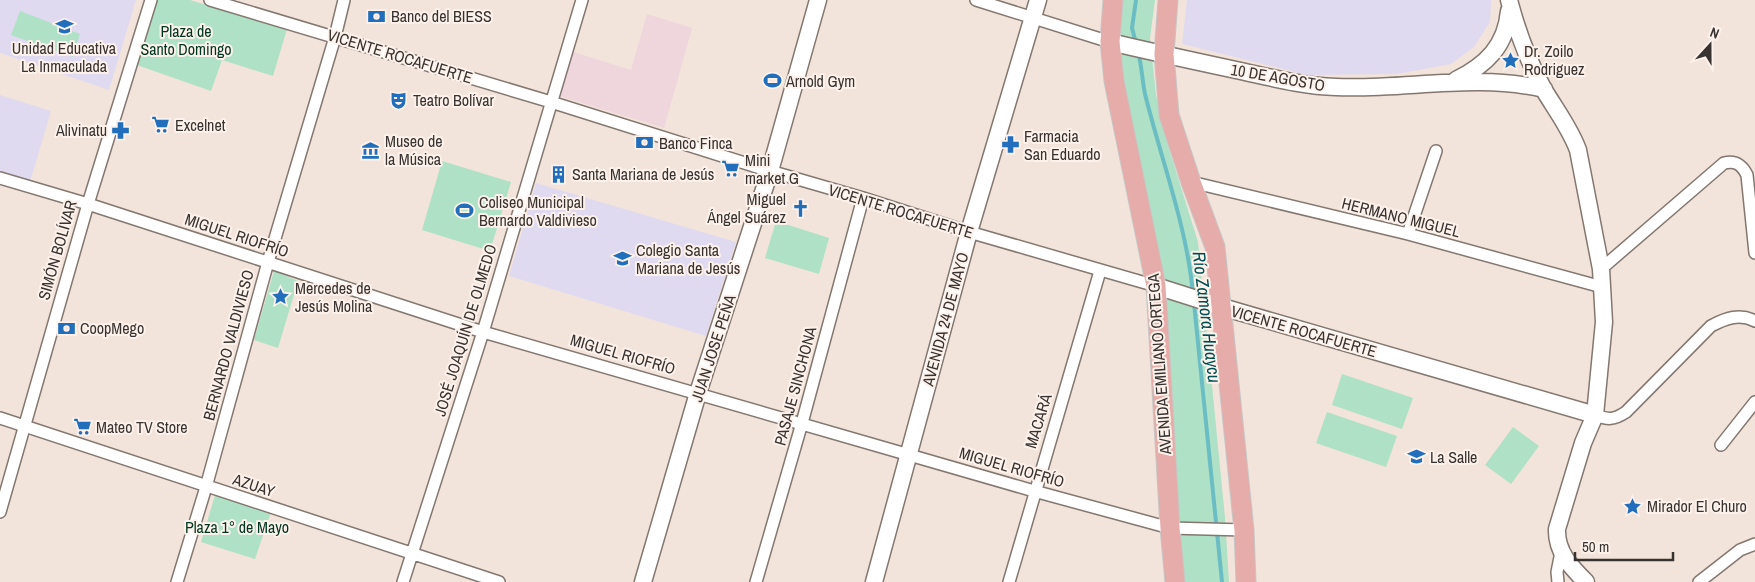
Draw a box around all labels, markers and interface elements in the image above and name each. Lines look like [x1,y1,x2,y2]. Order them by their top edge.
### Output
place label: Banco del BIESS [391,5,492,27]
bank icon: Banco del BIESS [367,6,387,26]
school or university icon: Unidad Educativa La Inmaculada [54,16,74,36]
park label: Plaza de Santo Domingo [140,20,232,60]
north arrow [1685,20,1735,70]
street label: VICENTE ROCAFUERTE [325,23,475,89]
text: N [1708,23,1722,43]
place label: Unidad Educativa La Inmaculada [12,37,117,77]
place label: Dr. Zoilo Rodriguez [1524,40,1585,80]
place icon: Dr. Zoilo Rodriguez [1500,50,1520,70]
street label: 10 DE AGOSTO [1229,58,1327,96]
place label: Arnold Gym [785,70,855,92]
sports icon: Arnold Gym [762,71,782,91]
place label: Teatro Bolívar [413,89,495,111]
theatre icon: Teatro Bolívar [389,90,409,110]
place label: Excelnet [175,114,226,136]
supermarket icon: Excelnet [151,115,171,135]
place label: Alivinatu [55,119,107,141]
pharmacy icon: Alivinatu [111,120,131,140]
place label: Farmacia San Eduardo [1024,125,1101,165]
place label: Museo de la Música [385,130,443,170]
place label: Banco Finca [659,132,733,154]
bank icon: Banco Finca [635,133,655,153]
pharmacy icon: Farmacia San Eduardo [1000,135,1020,155]
museum icon: Museo de la Música [361,140,381,160]
place label: Mini market G [745,149,799,189]
supermarket icon: Mini market G [721,159,741,179]
place label: Santa Mariana de Jesús [572,163,714,185]
building icon: Santa Mariana de Jesús [548,164,568,184]
street label: VICENTE ROCAFUERTE [826,178,976,244]
place label: Miguel Ángel Suárez [706,188,786,228]
place label: Coliseo Municipal Bernardo Valdivieso [479,191,597,231]
street label: HERMANO MIGUEL [1340,192,1463,242]
street label: SIMÓN BOLÍVAR [32,197,82,302]
church icon: Miguel Ángel Suárez [790,198,810,218]
sports icon: Coliseo Municipal Bernardo Valdivieso [455,201,475,221]
street label: MIGUEL RIOFRÍO [182,208,292,262]
place label: Colegio Santa Mariana de Jesús [636,239,740,279]
street label: JOSÉ JOAQUÍN DE OLMEDO [428,241,502,419]
school or university icon: Colegio Santa Mariana de Jesús [612,249,632,269]
street label: AVENIDA 24 DE MAYO [916,250,973,389]
water label: Río Zamora Huaycu [1187,250,1227,384]
street label: BERNARDO VALDIVIESO [197,267,259,423]
street label: AVENIDA EMILIANO ORTEGA [1142,273,1176,456]
place label: Mercedes de Jesús Molina [295,277,373,317]
place icon: Mercedes de Jesús Molina [271,287,291,307]
street label: JUAN JOSE PEÑA [685,291,741,404]
street label: VICENTE ROCAFUERTE [1229,300,1379,362]
place label: CoopMego [80,317,144,339]
bank icon: CoopMego [56,318,76,338]
street label: PASAJE SINCHONA [769,324,822,448]
street label: MIGUEL RIOFRÍO [568,329,678,379]
street label: MACARÁ [1019,391,1057,451]
place label: Mateo TV Store [96,416,188,438]
supermarket icon: Mateo TV Store [72,417,92,437]
street label: MIGUEL RIOFRÍO [957,442,1067,492]
place label: La Salle [1430,446,1477,468]
school or university icon: La Salle [1406,447,1426,467]
street label: AZUAY [229,468,278,502]
place label: Mirador El Churo [1647,495,1747,517]
place icon: Mirador El Churo [1623,496,1643,516]
park label: Plaza 1° de Mayo [185,516,289,538]
scale bar [1575,530,1672,562]
text: 50 m [1582,536,1609,557]

